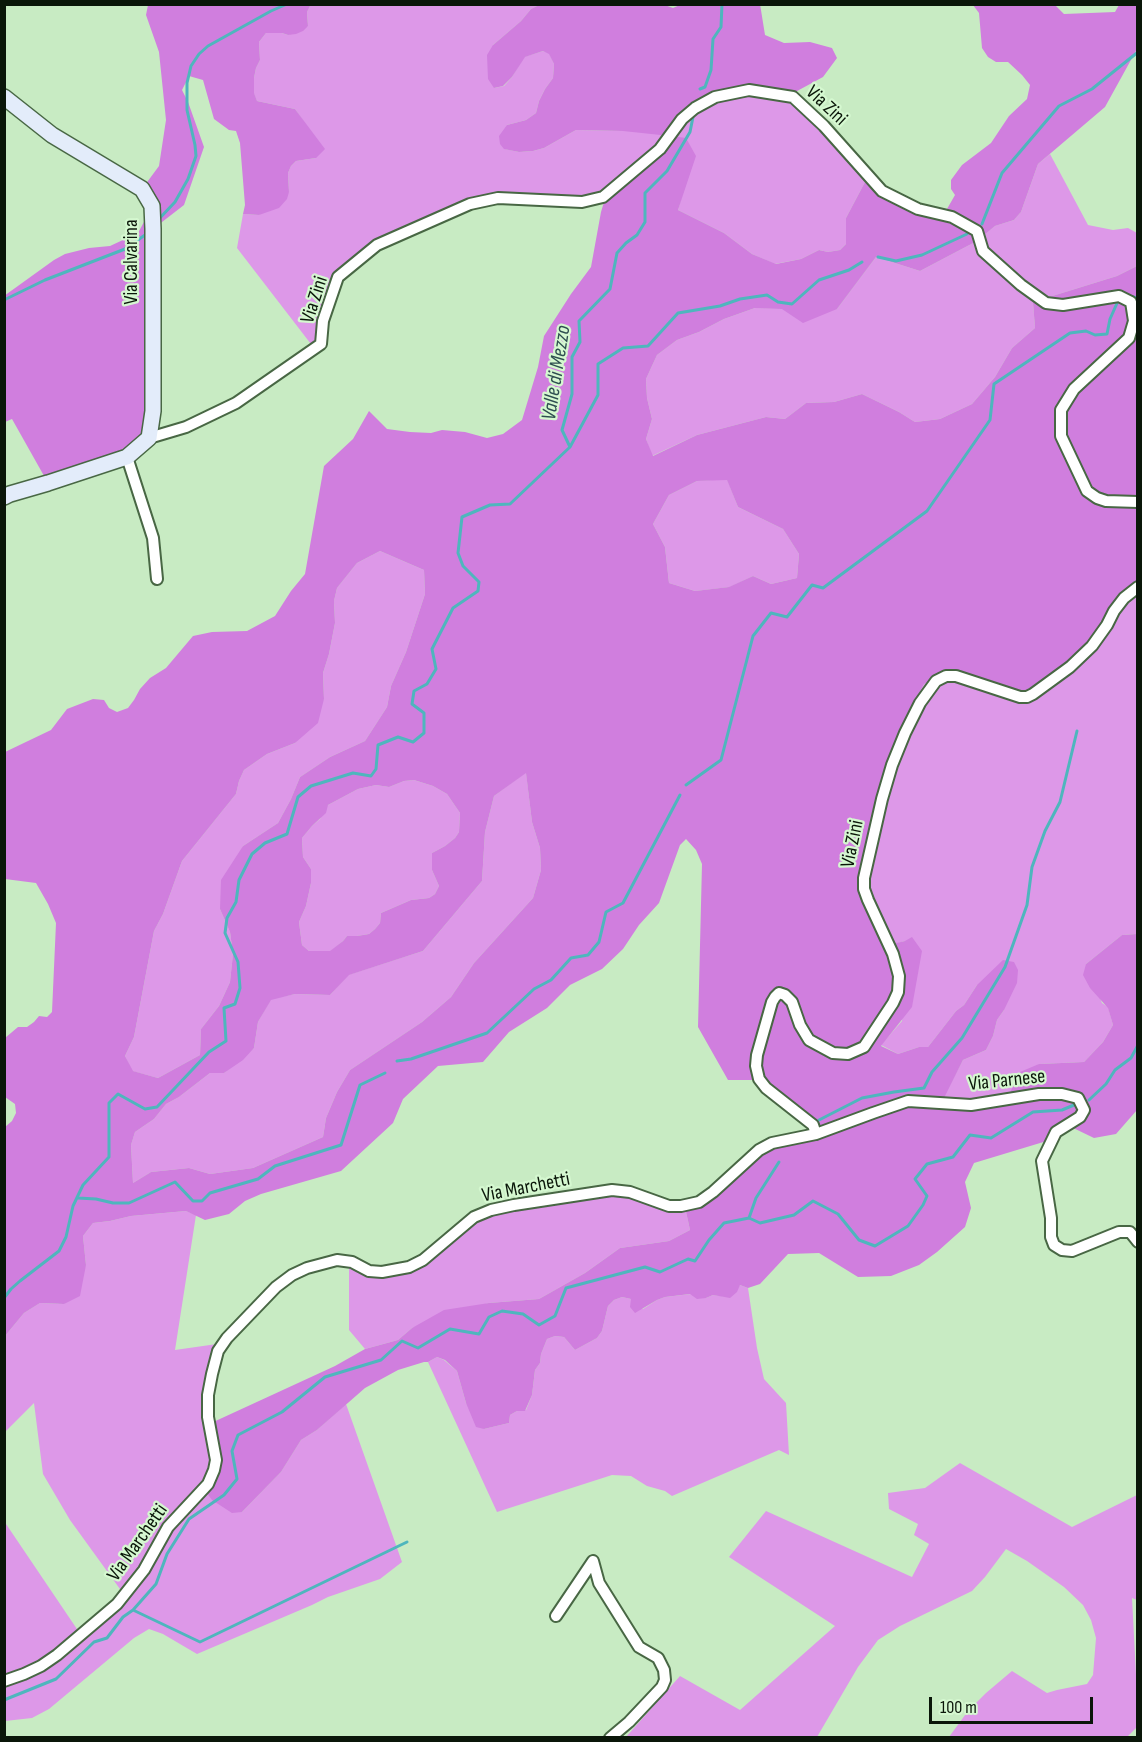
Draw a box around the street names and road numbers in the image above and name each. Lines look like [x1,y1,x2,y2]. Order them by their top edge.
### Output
street label: Via Zini [800,81,852,131]
street label: Via Calvarina [120,219,144,305]
street label: Via Zini [296,274,334,326]
street label: Via Zini [836,818,870,870]
street label: Via Parnese [967,1065,1047,1097]
street label: Via Marchetti [480,1168,572,1208]
street label: Via Marchetti [103,1500,173,1586]

